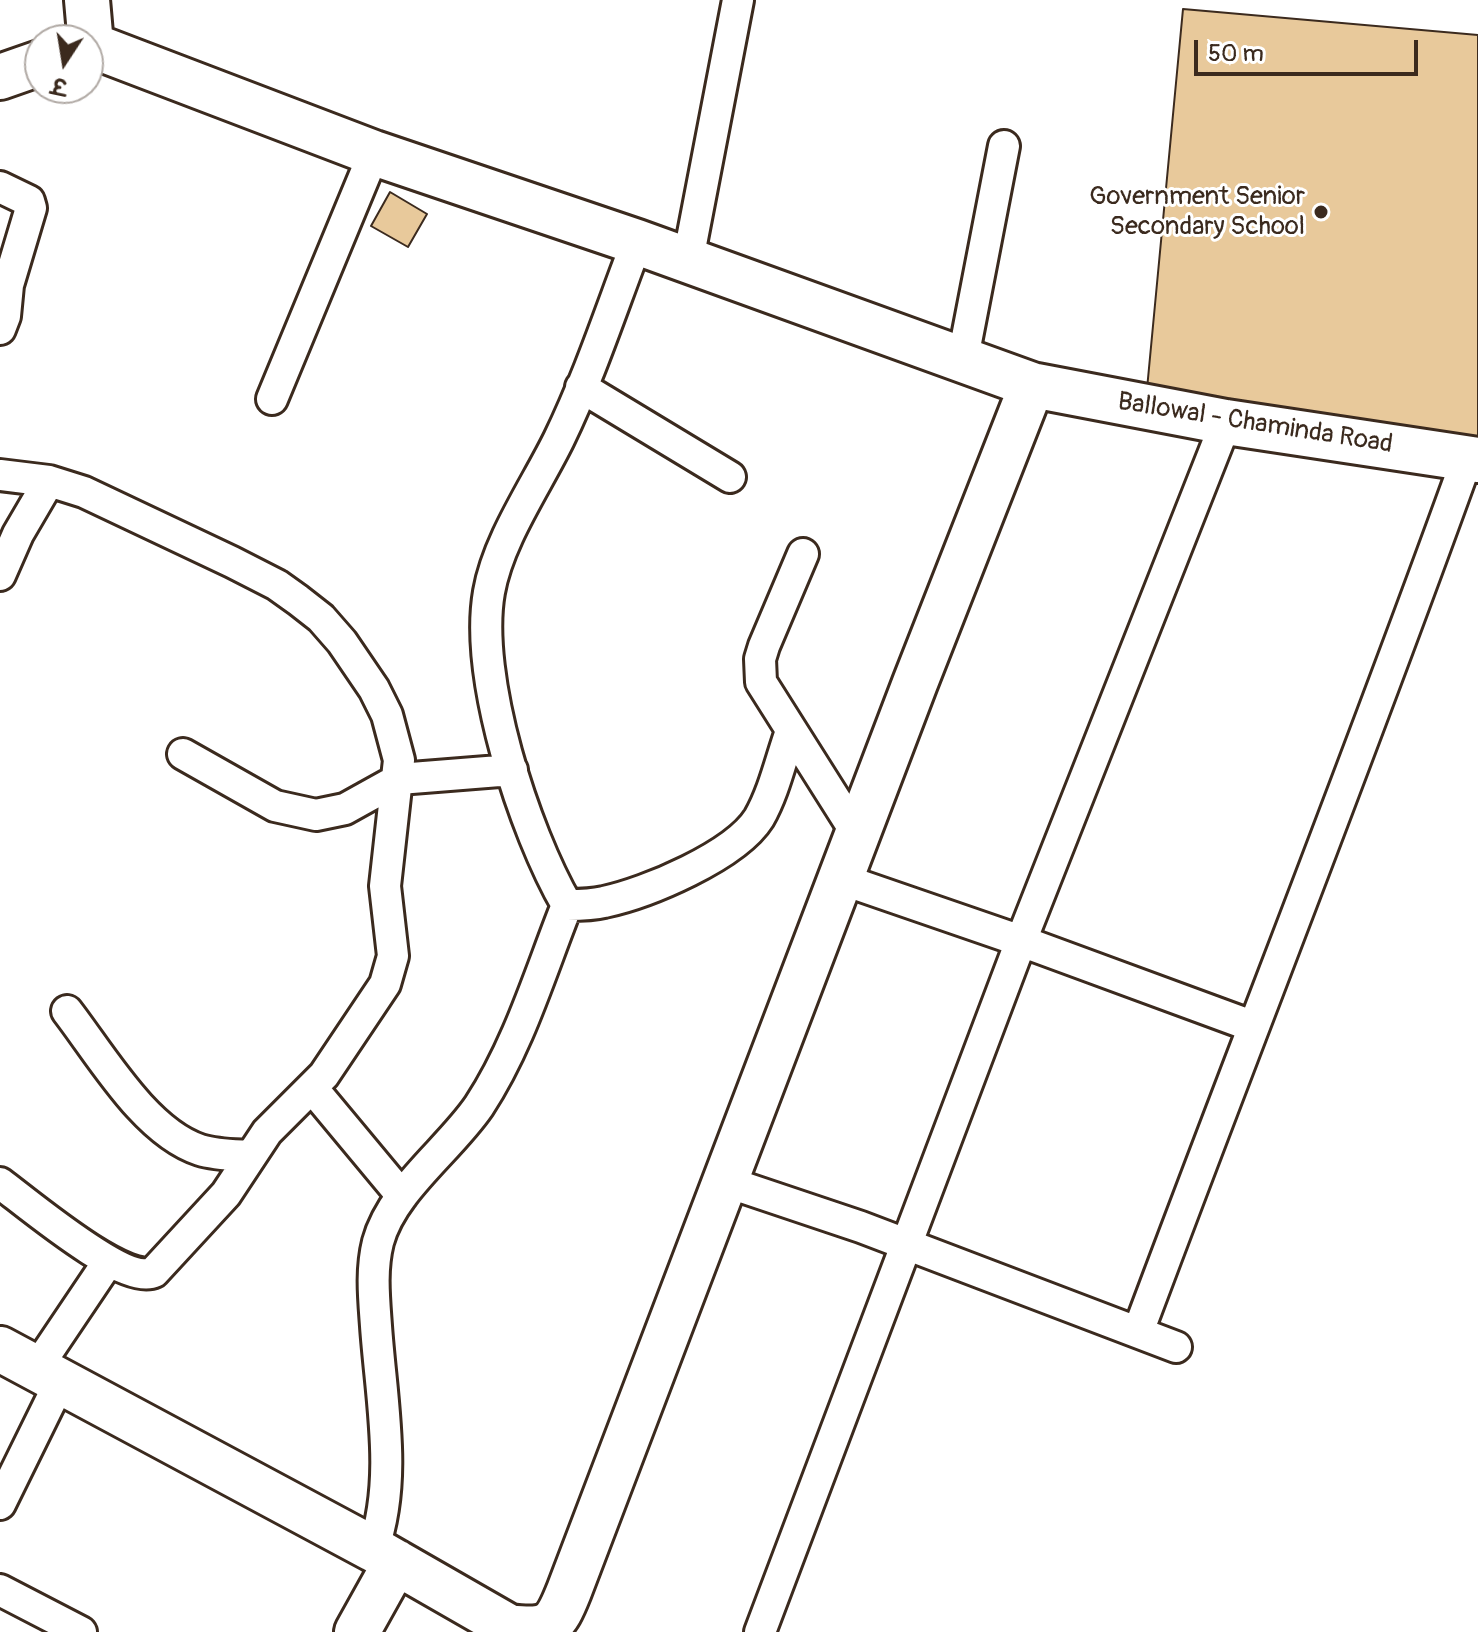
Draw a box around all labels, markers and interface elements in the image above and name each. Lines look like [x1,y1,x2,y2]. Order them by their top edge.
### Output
north arrow [24,24,104,104]
scale bar [1198,24,1422,74]
text: 50 m [1208,39,1264,68]
text: उ [49,70,70,101]
place label: Government Senior Secondary School [1089,181,1305,242]
marker: Government Senior Secondary School [1312,203,1330,221]
street label: Ballowal - Chaminda Road [1115,387,1395,461]

